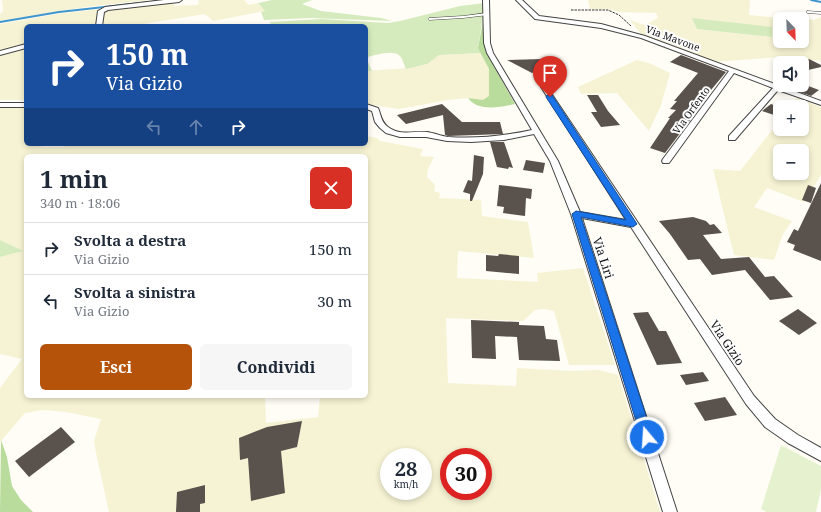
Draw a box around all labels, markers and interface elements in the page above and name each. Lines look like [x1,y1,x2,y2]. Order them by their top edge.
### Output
north arrow [773,12,809,48]
map controls [773,12,809,180]
street label: Via Mavone [644,22,702,54]
text: 150 m [106,35,188,73]
icon: right [40,40,92,92]
pin [533,56,567,97]
button: sound [773,56,809,92]
icon: arrive [539,62,561,84]
text: Via Gizio [106,71,183,95]
street label: Via Orfento [669,83,713,136]
button: + [773,100,809,136]
icon: left [143,116,165,138]
icon: ahead [185,116,207,138]
icon: right [227,116,249,138]
button: − [773,144,809,180]
text: 1 min [40,162,108,195]
button: close [310,167,352,209]
text: 340 m · 18:06 [40,194,120,212]
text: Svolta a destra [74,230,186,250]
street label: Via Liri [589,235,618,281]
icon: right [40,238,62,260]
text: 150 m [309,239,352,259]
text: Via Gizio [74,250,129,268]
text: Svolta a sinistra [74,282,196,302]
icon: left [40,290,62,312]
text: 30 m [317,291,352,311]
text: Via Gizio [74,302,129,320]
street label: Via Gizio [706,317,749,369]
button: Esci [40,344,192,390]
button: Condividi [200,344,352,390]
position arrow [626,416,668,458]
speed limit sign: 30 [440,448,492,500]
text: 28 [395,455,417,482]
text: km/h [394,477,418,491]

